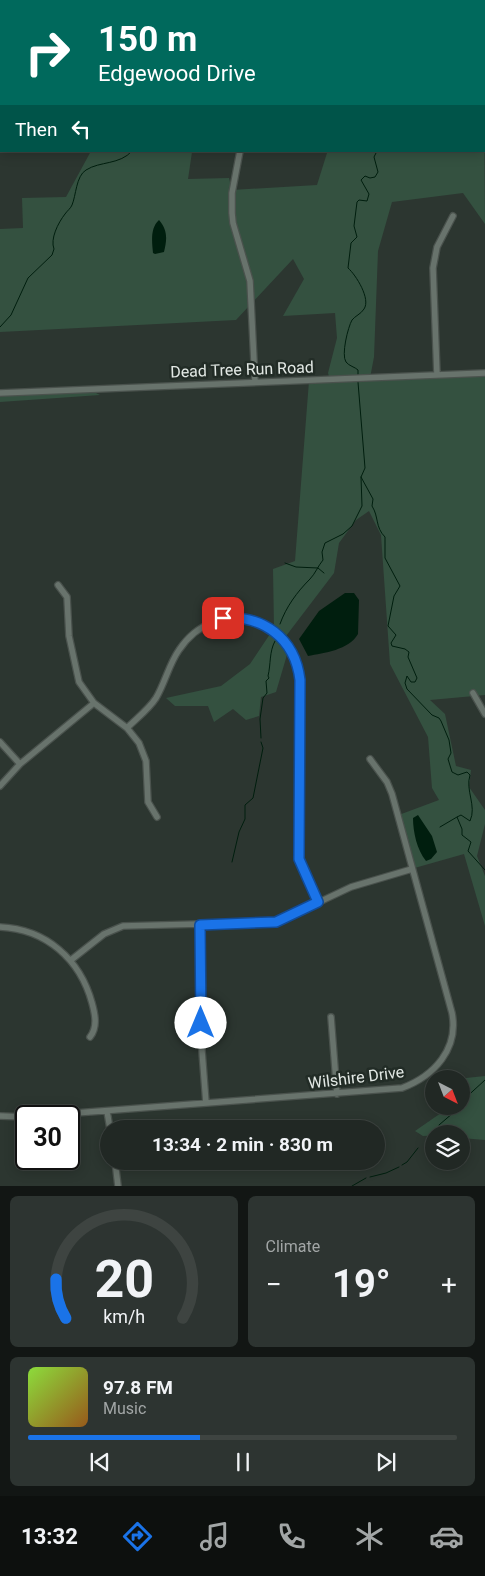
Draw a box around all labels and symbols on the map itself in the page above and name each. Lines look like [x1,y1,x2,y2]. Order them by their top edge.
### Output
street label: Dead Tree Run Road [170,357,314,382]
pin [202,597,244,639]
position arrow [174,996,226,1048]
street label: Wilshire Drive [307,1062,405,1093]
north arrow [425,1070,470,1115]
speed limit sign: 30 [15,1105,80,1170]

